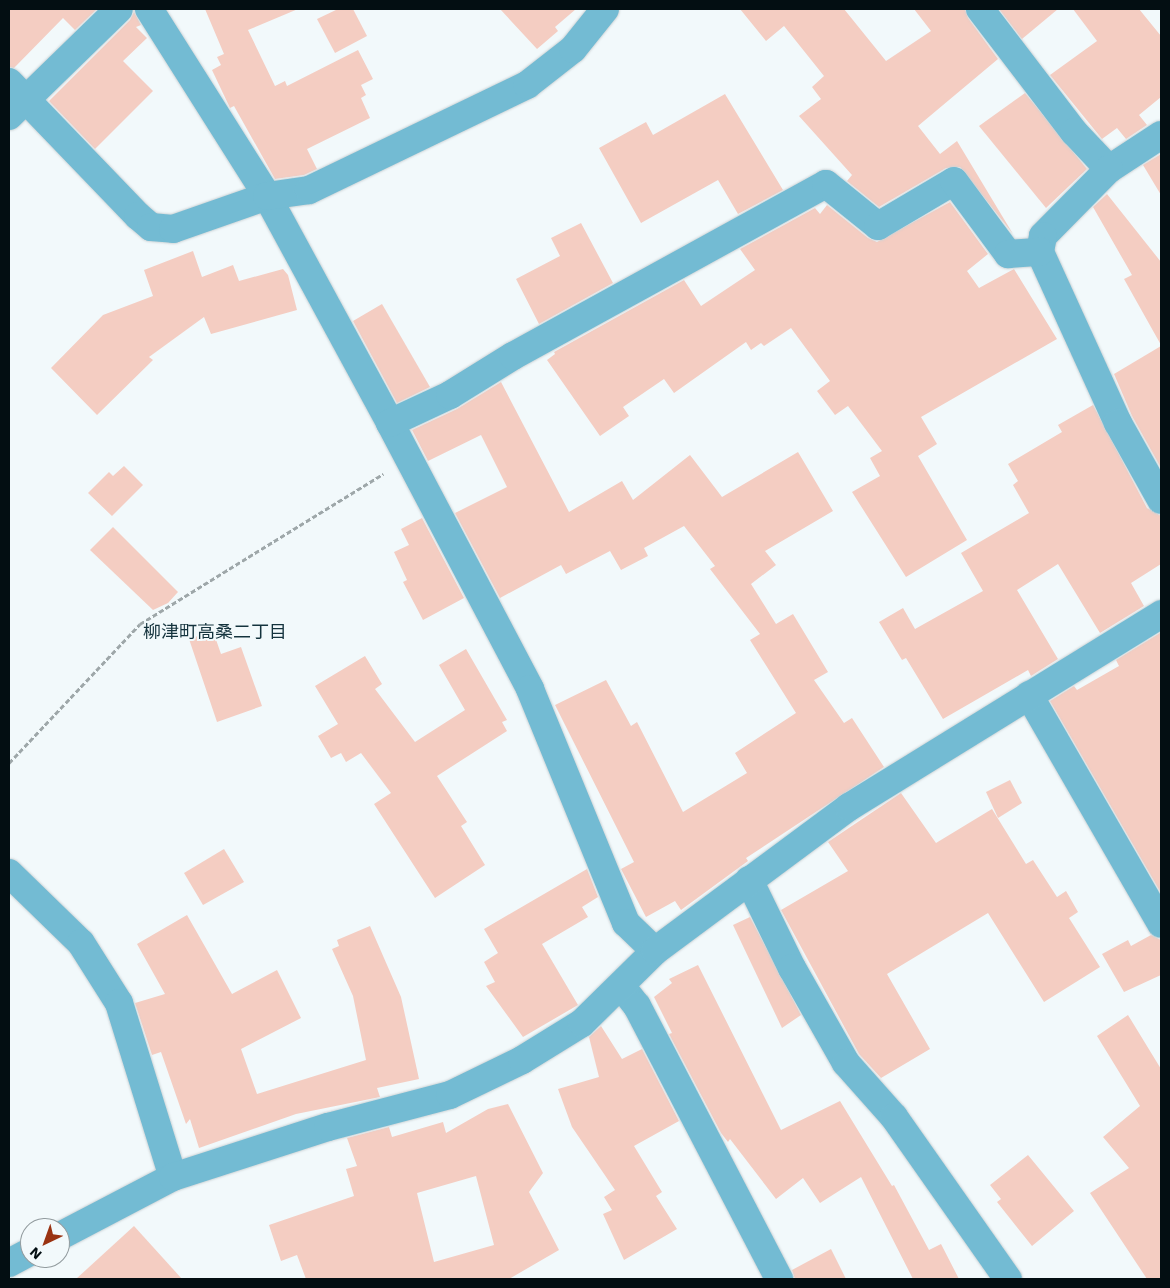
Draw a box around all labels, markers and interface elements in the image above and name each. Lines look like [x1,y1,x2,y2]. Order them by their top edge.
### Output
district label: 柳津町高桑二丁目 [143,621,287,643]
north arrow [20,1218,70,1268]
text: N [26,1244,45,1263]

